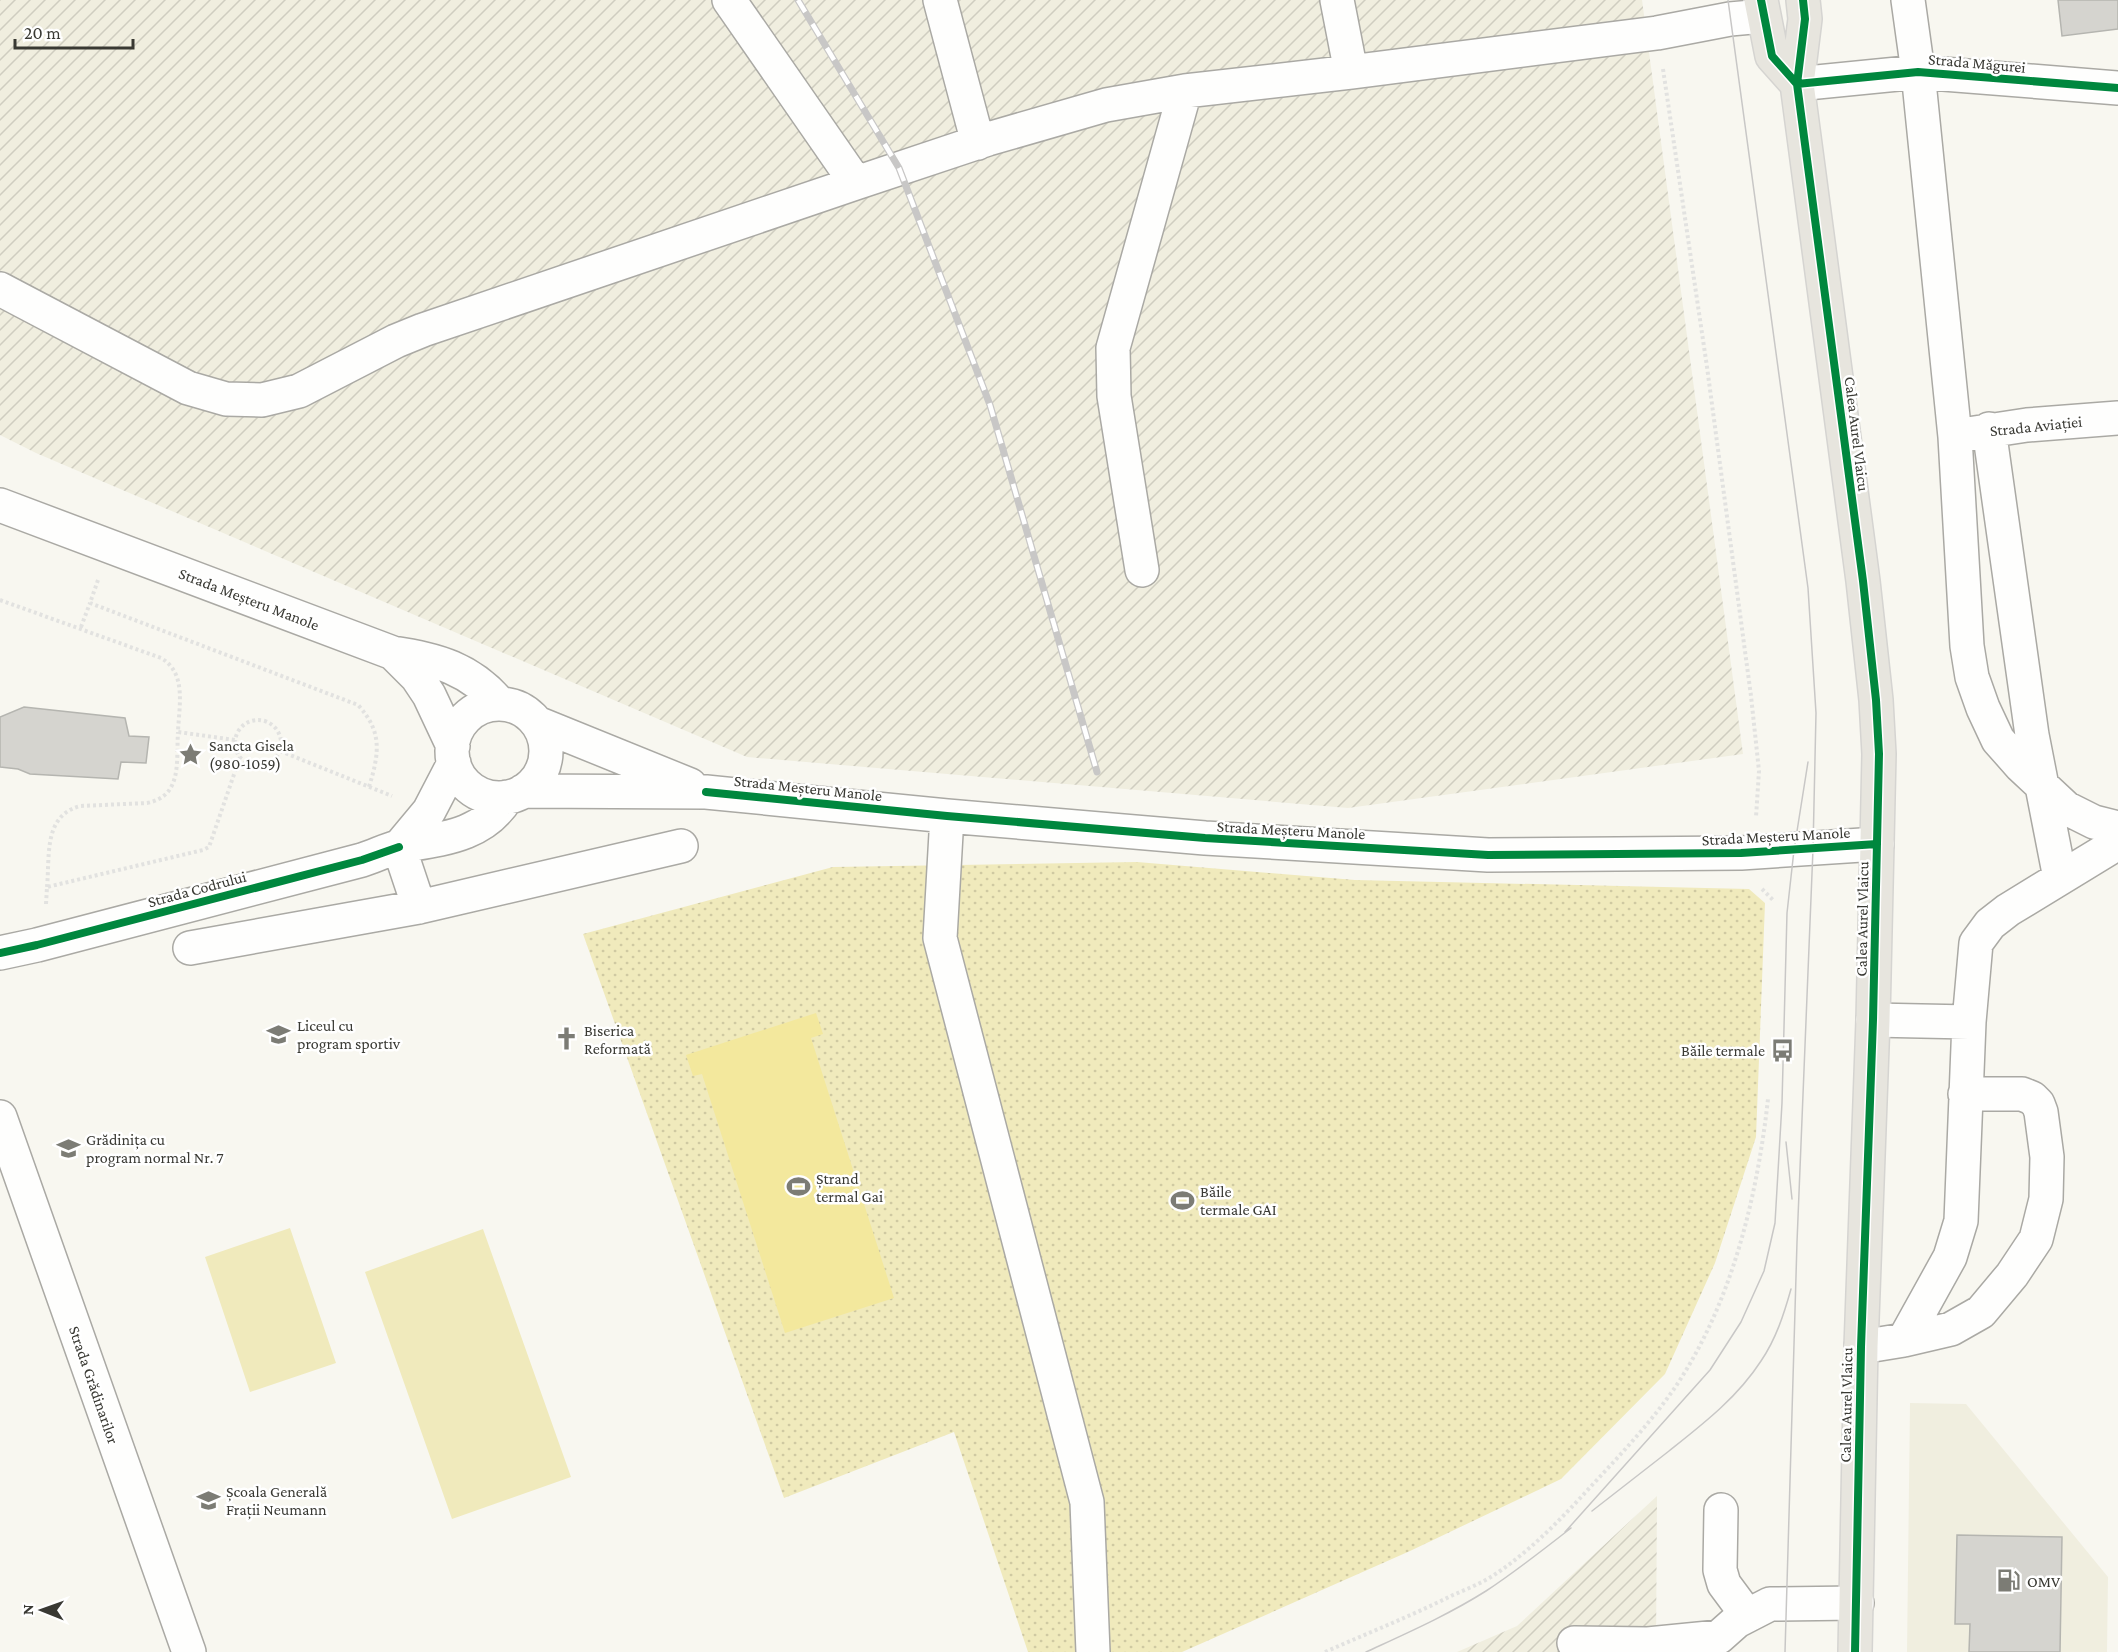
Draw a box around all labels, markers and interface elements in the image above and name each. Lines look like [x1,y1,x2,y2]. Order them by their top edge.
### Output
scale bar [15,12,134,50]
text: 20 m [24,23,61,43]
street label: Strada Măgurei [1927,50,2026,77]
street label: Calea Aurel Vlaicu [1842,376,1873,493]
street label: Strada Aviației [1989,413,2083,441]
street label: Strada Meșteru Manole [176,564,322,635]
place label: Sancta Gisela (980-1059) [209,737,295,773]
place icon: Sancta Gisela (980-1059) [178,741,204,767]
street label: Strada Meșteru Manole [733,772,883,806]
street label: Strada Meșteru Manole [1216,818,1366,844]
street label: Strada Meșteru Manole [1701,824,1851,850]
street label: Calea Aurel Vlaicu [1852,861,1872,977]
street label: Strada Codrului [146,868,248,910]
place label: Liceul cu program sportiv [297,1017,401,1053]
school or university icon: Liceul cu program sportiv [266,1021,292,1047]
place label: Biserica Reformată [584,1022,651,1057]
church icon: Biserica Reformată [553,1026,579,1052]
bus stop icon: Băile termale [1770,1037,1796,1063]
place label: Băile termale [1681,1042,1765,1059]
place label: Grădinița cu program normal Nr. 7 [86,1131,224,1167]
school or university icon: Grădinița cu program normal Nr. 7 [55,1135,81,1161]
place label: Ștrand termal Gai [816,1170,883,1205]
sports icon: Ștrand termal Gai [785,1174,811,1200]
place label: Băile termale GAI [1200,1183,1277,1218]
sports icon: Băile termale GAI [1169,1187,1195,1213]
street label: Strada Grădinarilor [66,1324,122,1447]
street label: Calea Aurel Vlaicu [1836,1347,1856,1463]
place label: Școala Generală Frații Neumann [226,1483,328,1520]
school or university icon: Școala Generală Frații Neumann [195,1487,221,1513]
fuel station icon: OMV [1996,1568,2022,1594]
place label: OMV [2027,1573,2061,1590]
north arrow [12,1580,72,1640]
text: N [19,1604,36,1615]

